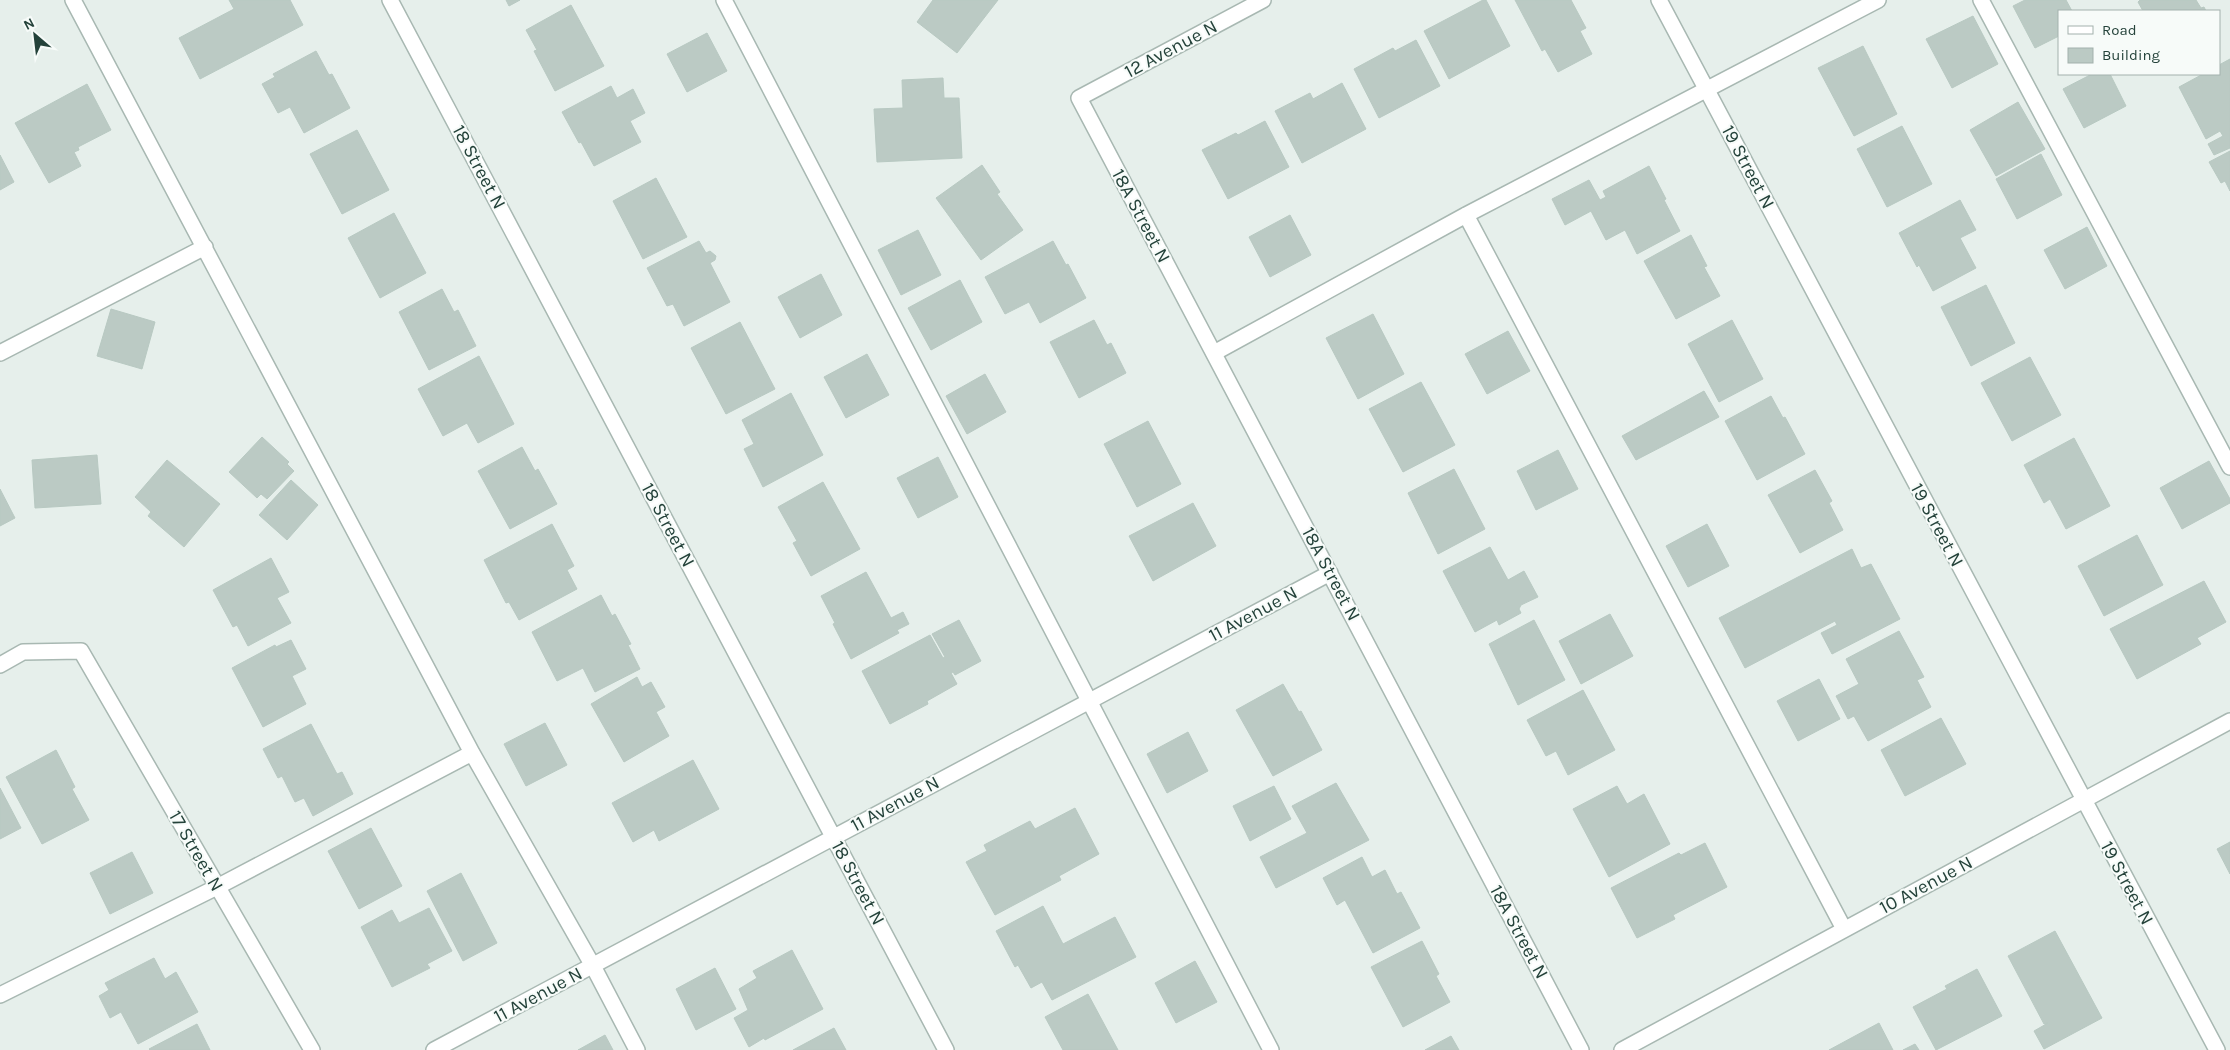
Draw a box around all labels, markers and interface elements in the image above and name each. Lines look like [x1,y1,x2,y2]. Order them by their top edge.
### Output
north arrow [10,10,60,60]
legend [2058,10,2220,75]
text: N [21,14,38,34]
street label: 12 Avenue N [1121,15,1221,83]
text: Road [2102,21,2137,39]
text: Building [2102,46,2160,64]
street label: 18 Street N [448,121,510,213]
street label: 19 Street N [1717,121,1779,213]
street label: 18A Street N [1107,165,1175,267]
street label: 18 Street N [637,479,699,571]
street label: 19 Street N [1906,479,1968,571]
street label: 18A Street N [1297,523,1365,625]
street label: 11 Avenue N [1205,581,1301,647]
street label: 11 Avenue N [847,771,943,837]
street label: 17 Street N [164,807,228,895]
street label: 18 Street N [827,837,889,929]
street label: 19 Street N [2096,837,2158,929]
street label: 10 Avenue N [1876,851,1976,919]
street label: 18A Street N [1485,881,1553,983]
street label: 11 Avenue N [490,962,586,1028]

